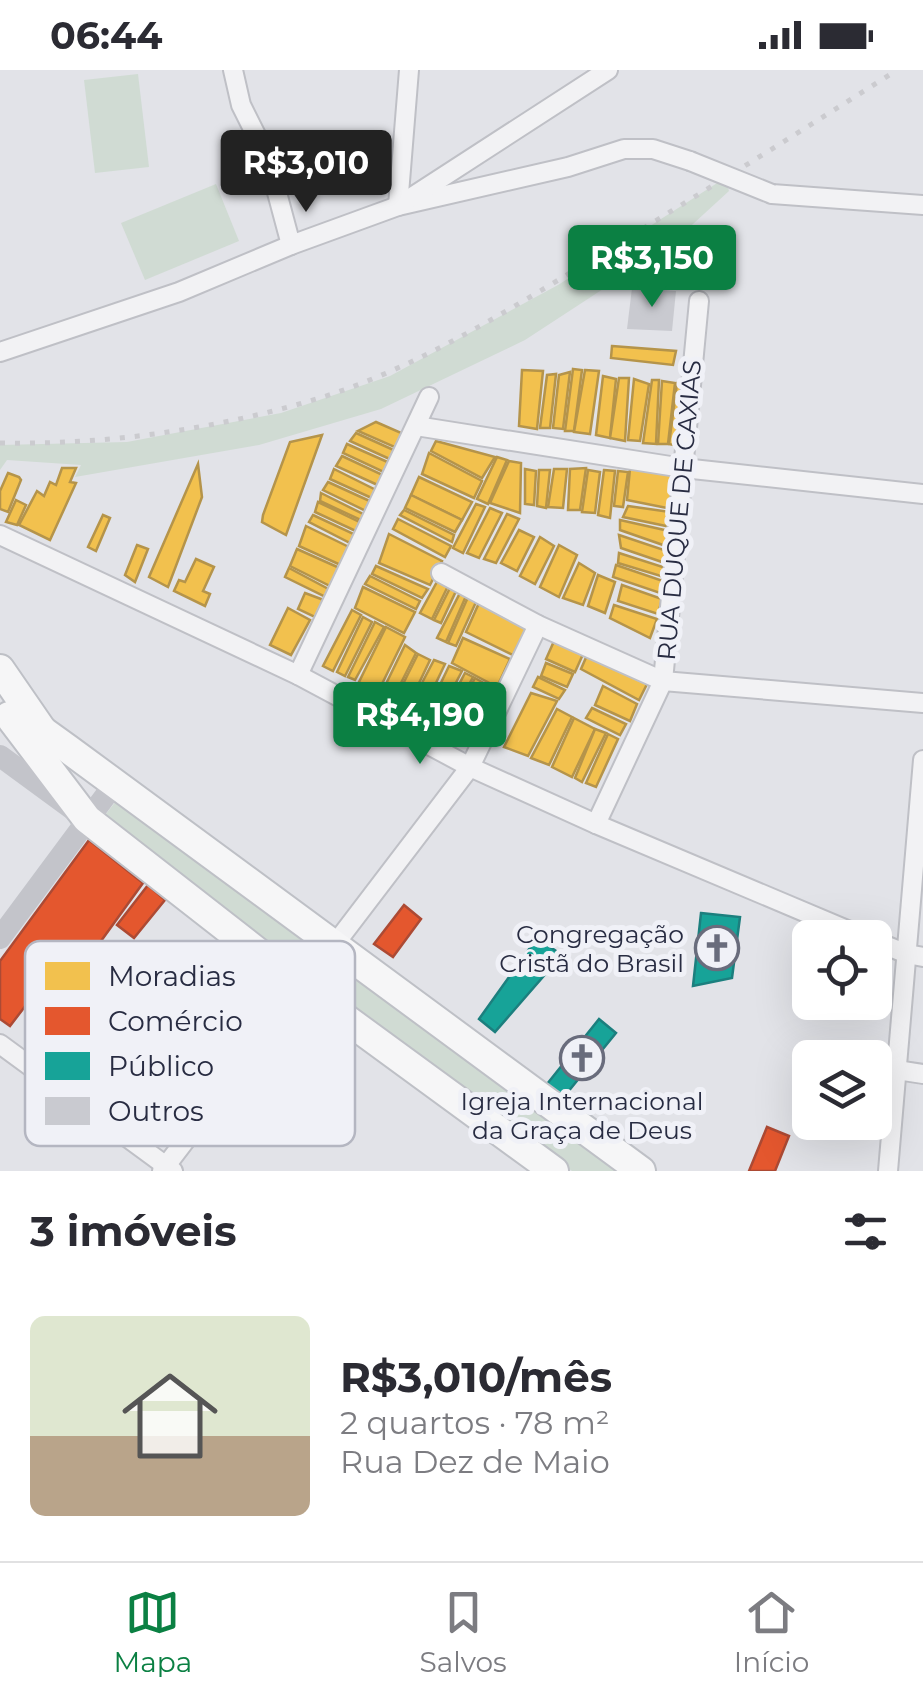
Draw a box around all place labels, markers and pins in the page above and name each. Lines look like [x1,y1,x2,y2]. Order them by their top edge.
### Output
pin: R$3,010 [214,130,398,215]
pin: R$3,150 [560,225,744,310]
pin: R$4,190 [328,682,512,767]
place label: Congregação Cristã do Brasil [499,919,684,978]
church icon: Congregação Cristã do Brasil [694,925,740,971]
church icon: Igreja Internacional da Graça de Deus [559,1035,605,1081]
place label: Igreja Internacional da Graça de Deus [461,1086,703,1145]

